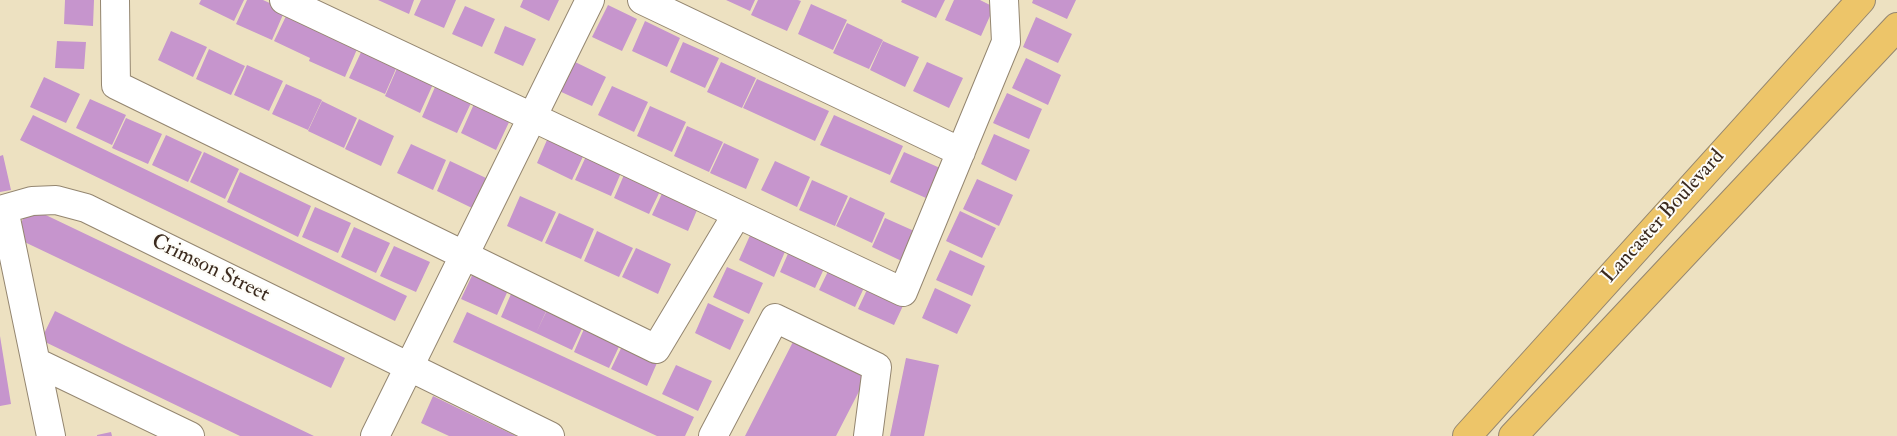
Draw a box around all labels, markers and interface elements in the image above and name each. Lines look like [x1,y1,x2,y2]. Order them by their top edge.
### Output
street label: Lancaster Boulevard [1597,145,1731,289]
street label: Crimson Street [147,230,273,308]

